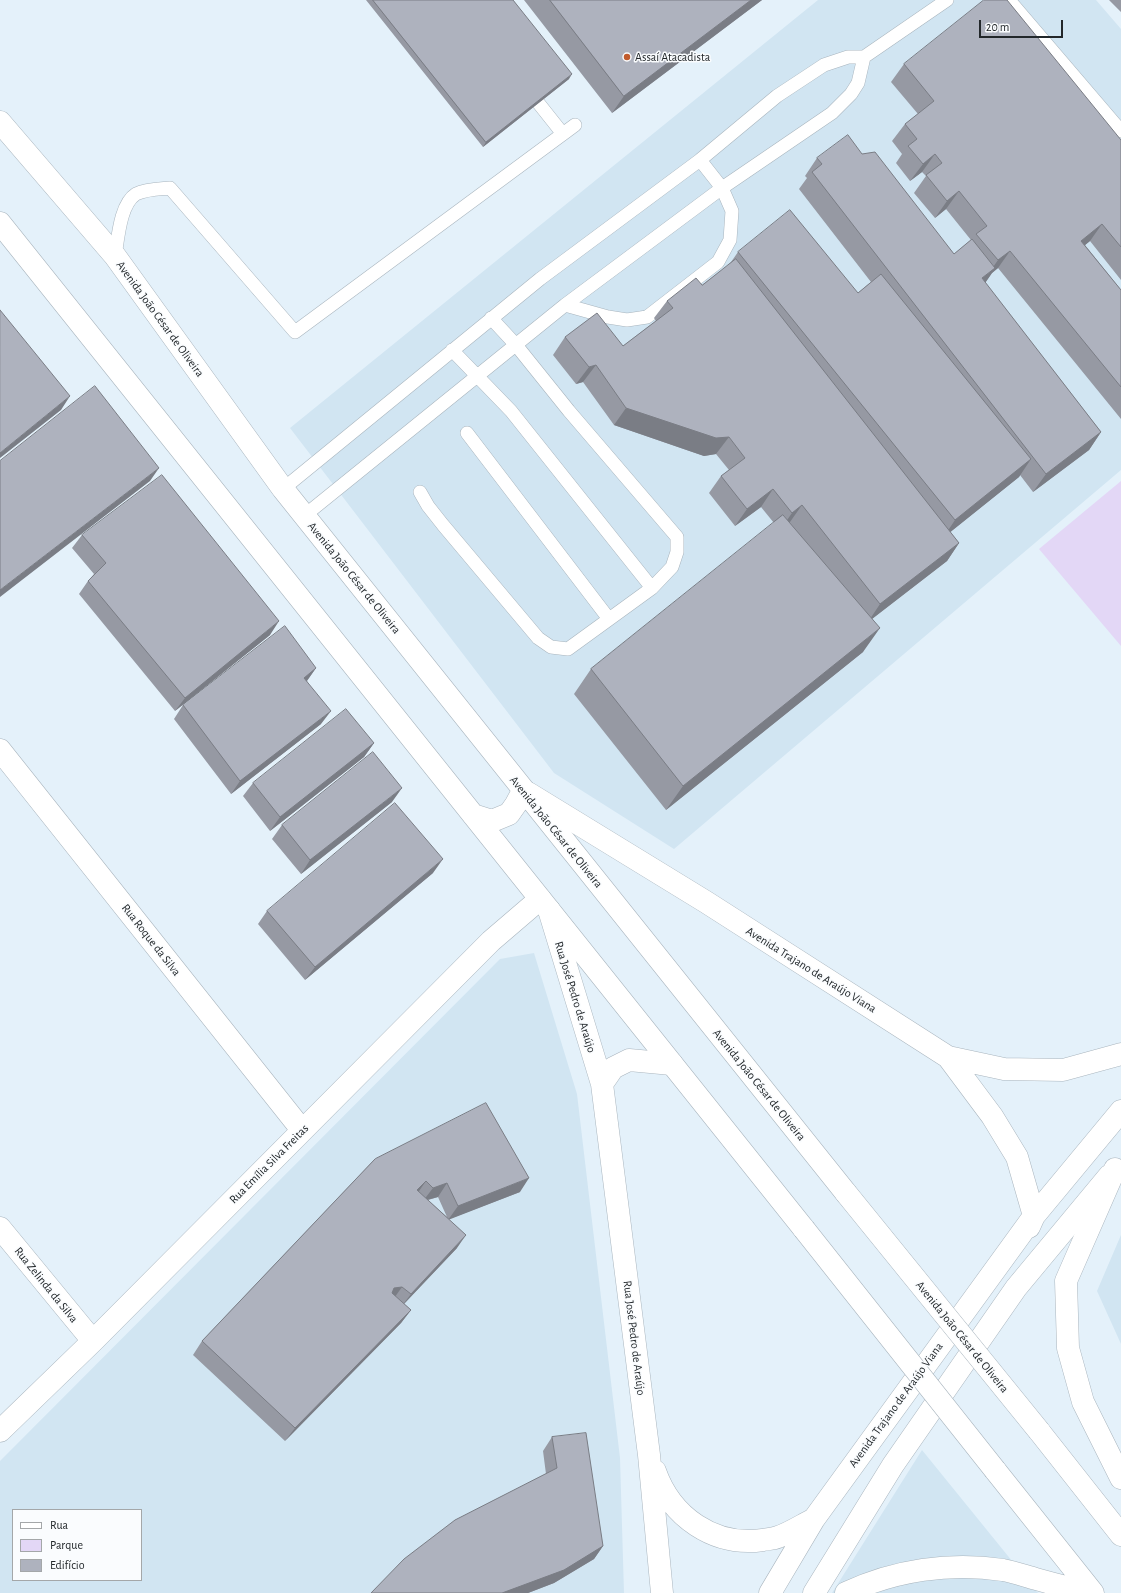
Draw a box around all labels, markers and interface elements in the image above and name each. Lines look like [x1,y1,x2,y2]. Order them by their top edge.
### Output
scale bar [981,12,1065,38]
text: 20 m [986,21,1009,33]
place label: Assaí Atacadista [635,50,710,64]
marker: Assaí Atacadista [622,52,632,62]
street label: Avenida João César de Oliveira [113,258,207,380]
street label: Avenida João César de Oliveira [304,519,404,637]
street label: Avenida João César de Oliveira [506,773,606,891]
street label: Rua Roque da Silva [118,901,184,979]
street label: Avenida Trajano de Araújo Viana [743,924,879,1016]
street label: Rua José Pedro de Araújo [551,940,599,1054]
street label: Avenida João César de Oliveira [709,1026,809,1144]
street label: Rua Emília Silva Freitas [226,1121,312,1207]
street label: Rua Zelinda da Silva [11,1244,81,1326]
street label: Avenida João César de Oliveira [912,1278,1012,1396]
street label: Rua José Pedro de Araújo [620,1280,648,1396]
street label: Avenida Trajano de Araújo Viana [846,1340,946,1470]
legend [12,1509,142,1581]
text: Rua [50,1519,68,1531]
text: Parque [50,1539,83,1551]
text: Edifício [50,1559,85,1571]

